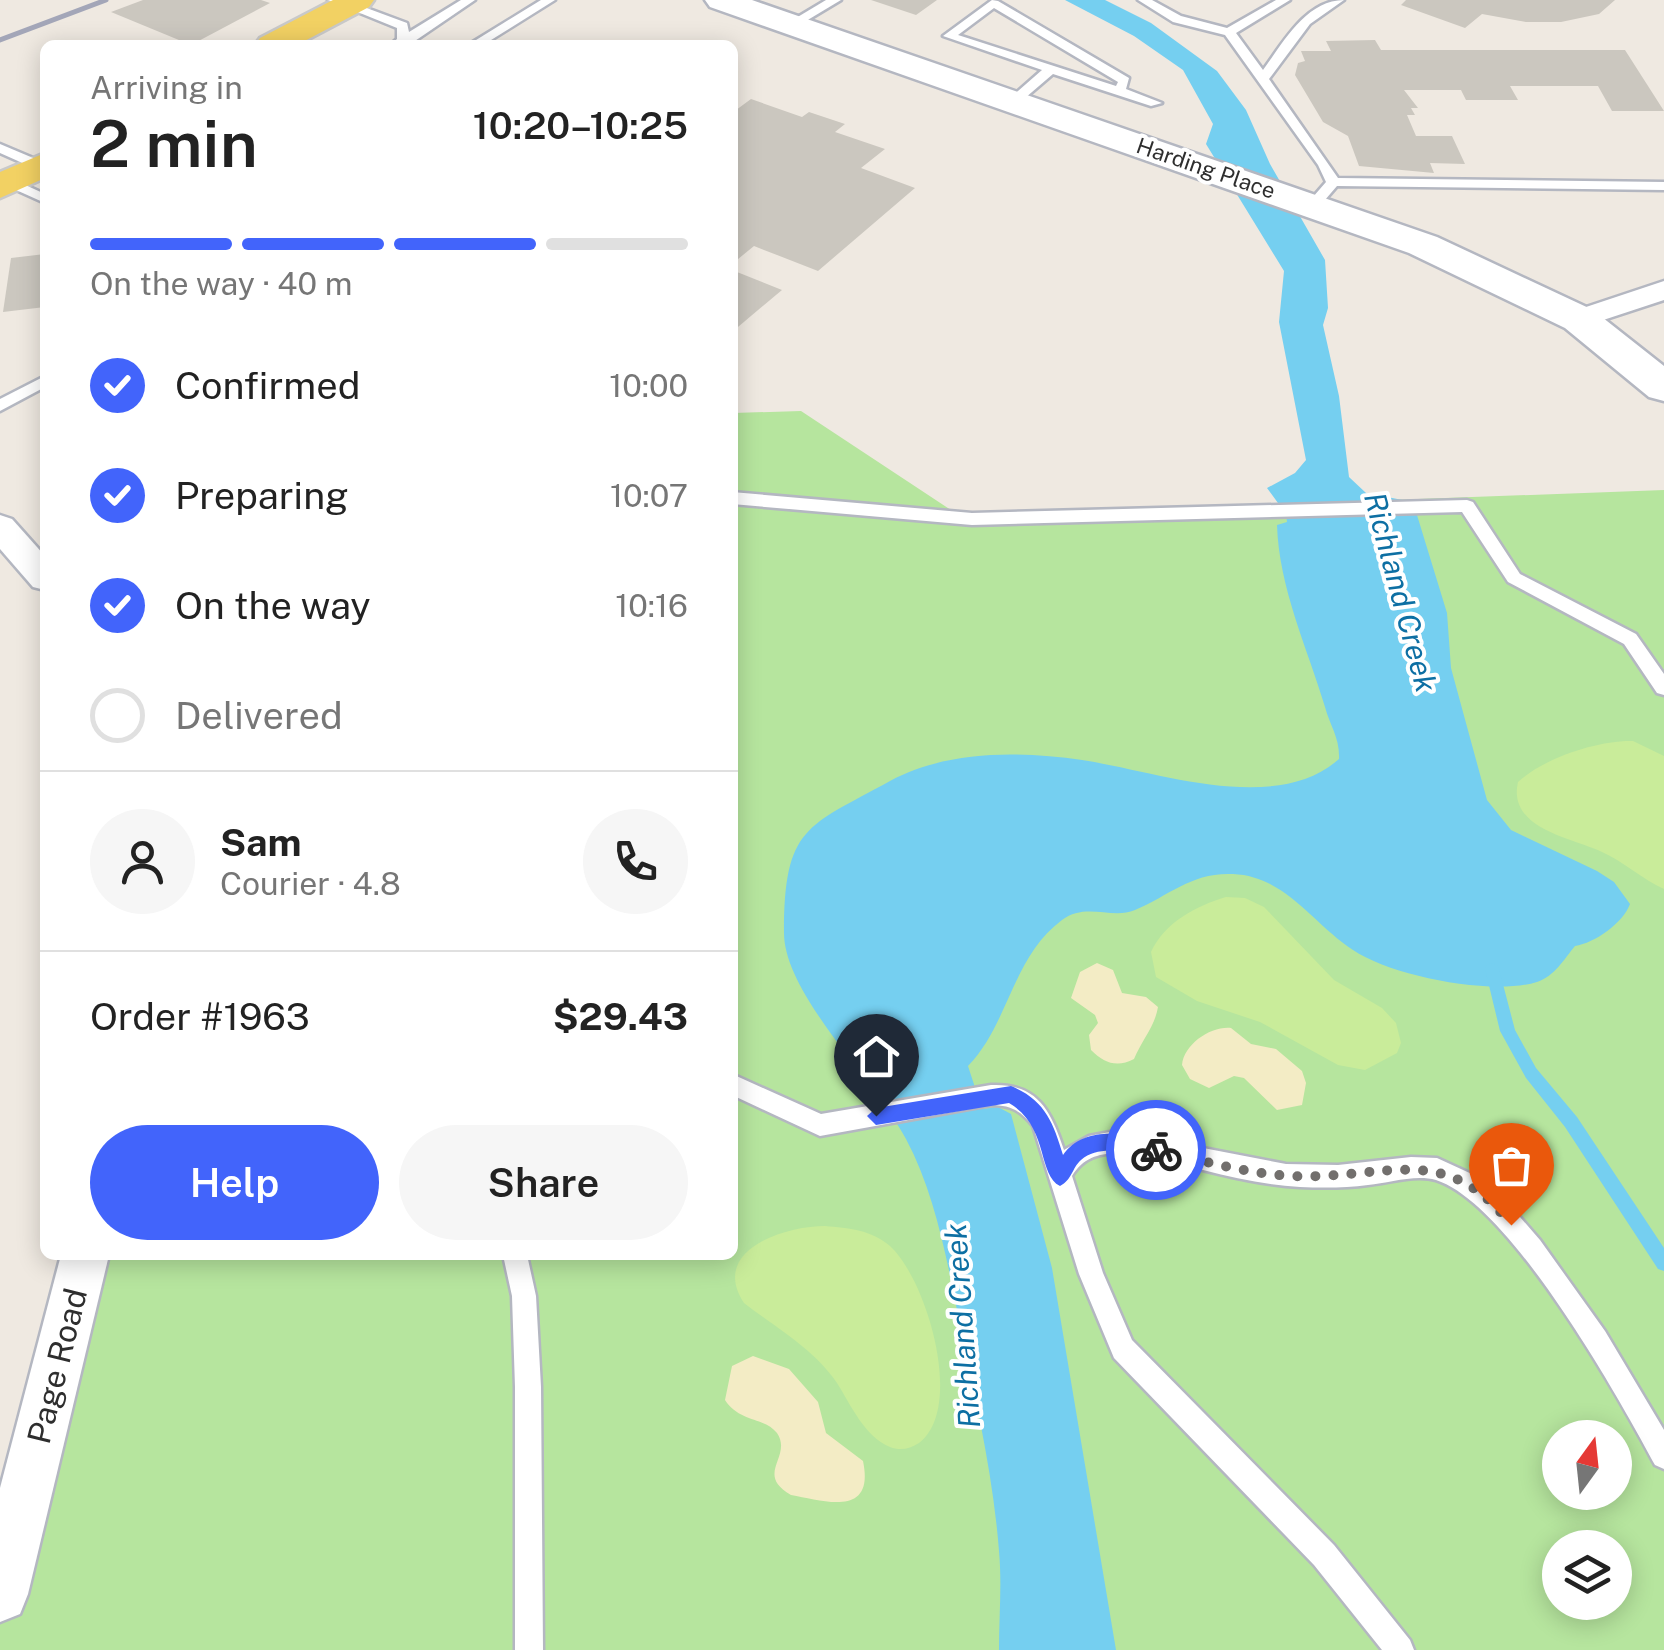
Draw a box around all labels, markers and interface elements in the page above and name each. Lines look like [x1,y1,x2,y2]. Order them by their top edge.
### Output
text: Arriving in [90,69,243,106]
text: 10:20–10:25 [473,103,688,148]
text: 2 min [90,105,258,182]
street label: Harding Place [1133,132,1279,204]
text: On the way · 40 m [90,265,352,302]
icon: check [90,358,145,413]
text: Confirmed [175,363,360,408]
text: 10:00 [609,367,688,404]
icon: check [90,468,145,523]
text: Preparing [175,473,349,518]
text: 10:07 [610,477,688,514]
water label: Richland Creek [1357,488,1445,696]
icon: check [90,578,145,633]
text: On the way [175,583,371,628]
text: 10:16 [615,587,688,624]
text: Delivered [175,693,343,738]
button: person [90,809,195,914]
button: phone [583,809,688,914]
text: Sam [220,820,302,865]
text: Courier · 4.8 [220,865,401,902]
text: Order #1963 [90,994,310,1039]
text: $29.43 [553,994,688,1039]
pin [834,1014,919,1117]
icon: home [849,1029,904,1084]
courier [1106,1100,1206,1200]
icon: bike [1129,1123,1184,1178]
pin [1469,1123,1554,1226]
button: Help [90,1125,379,1240]
button: Share [399,1125,688,1240]
icon: bag [1484,1138,1539,1193]
water label: Richland Creek [937,1222,987,1430]
street label: Page Road [20,1285,94,1447]
north arrow [1542,1420,1632,1510]
map controls [1542,1420,1632,1620]
button: layers [1542,1530,1632,1620]

